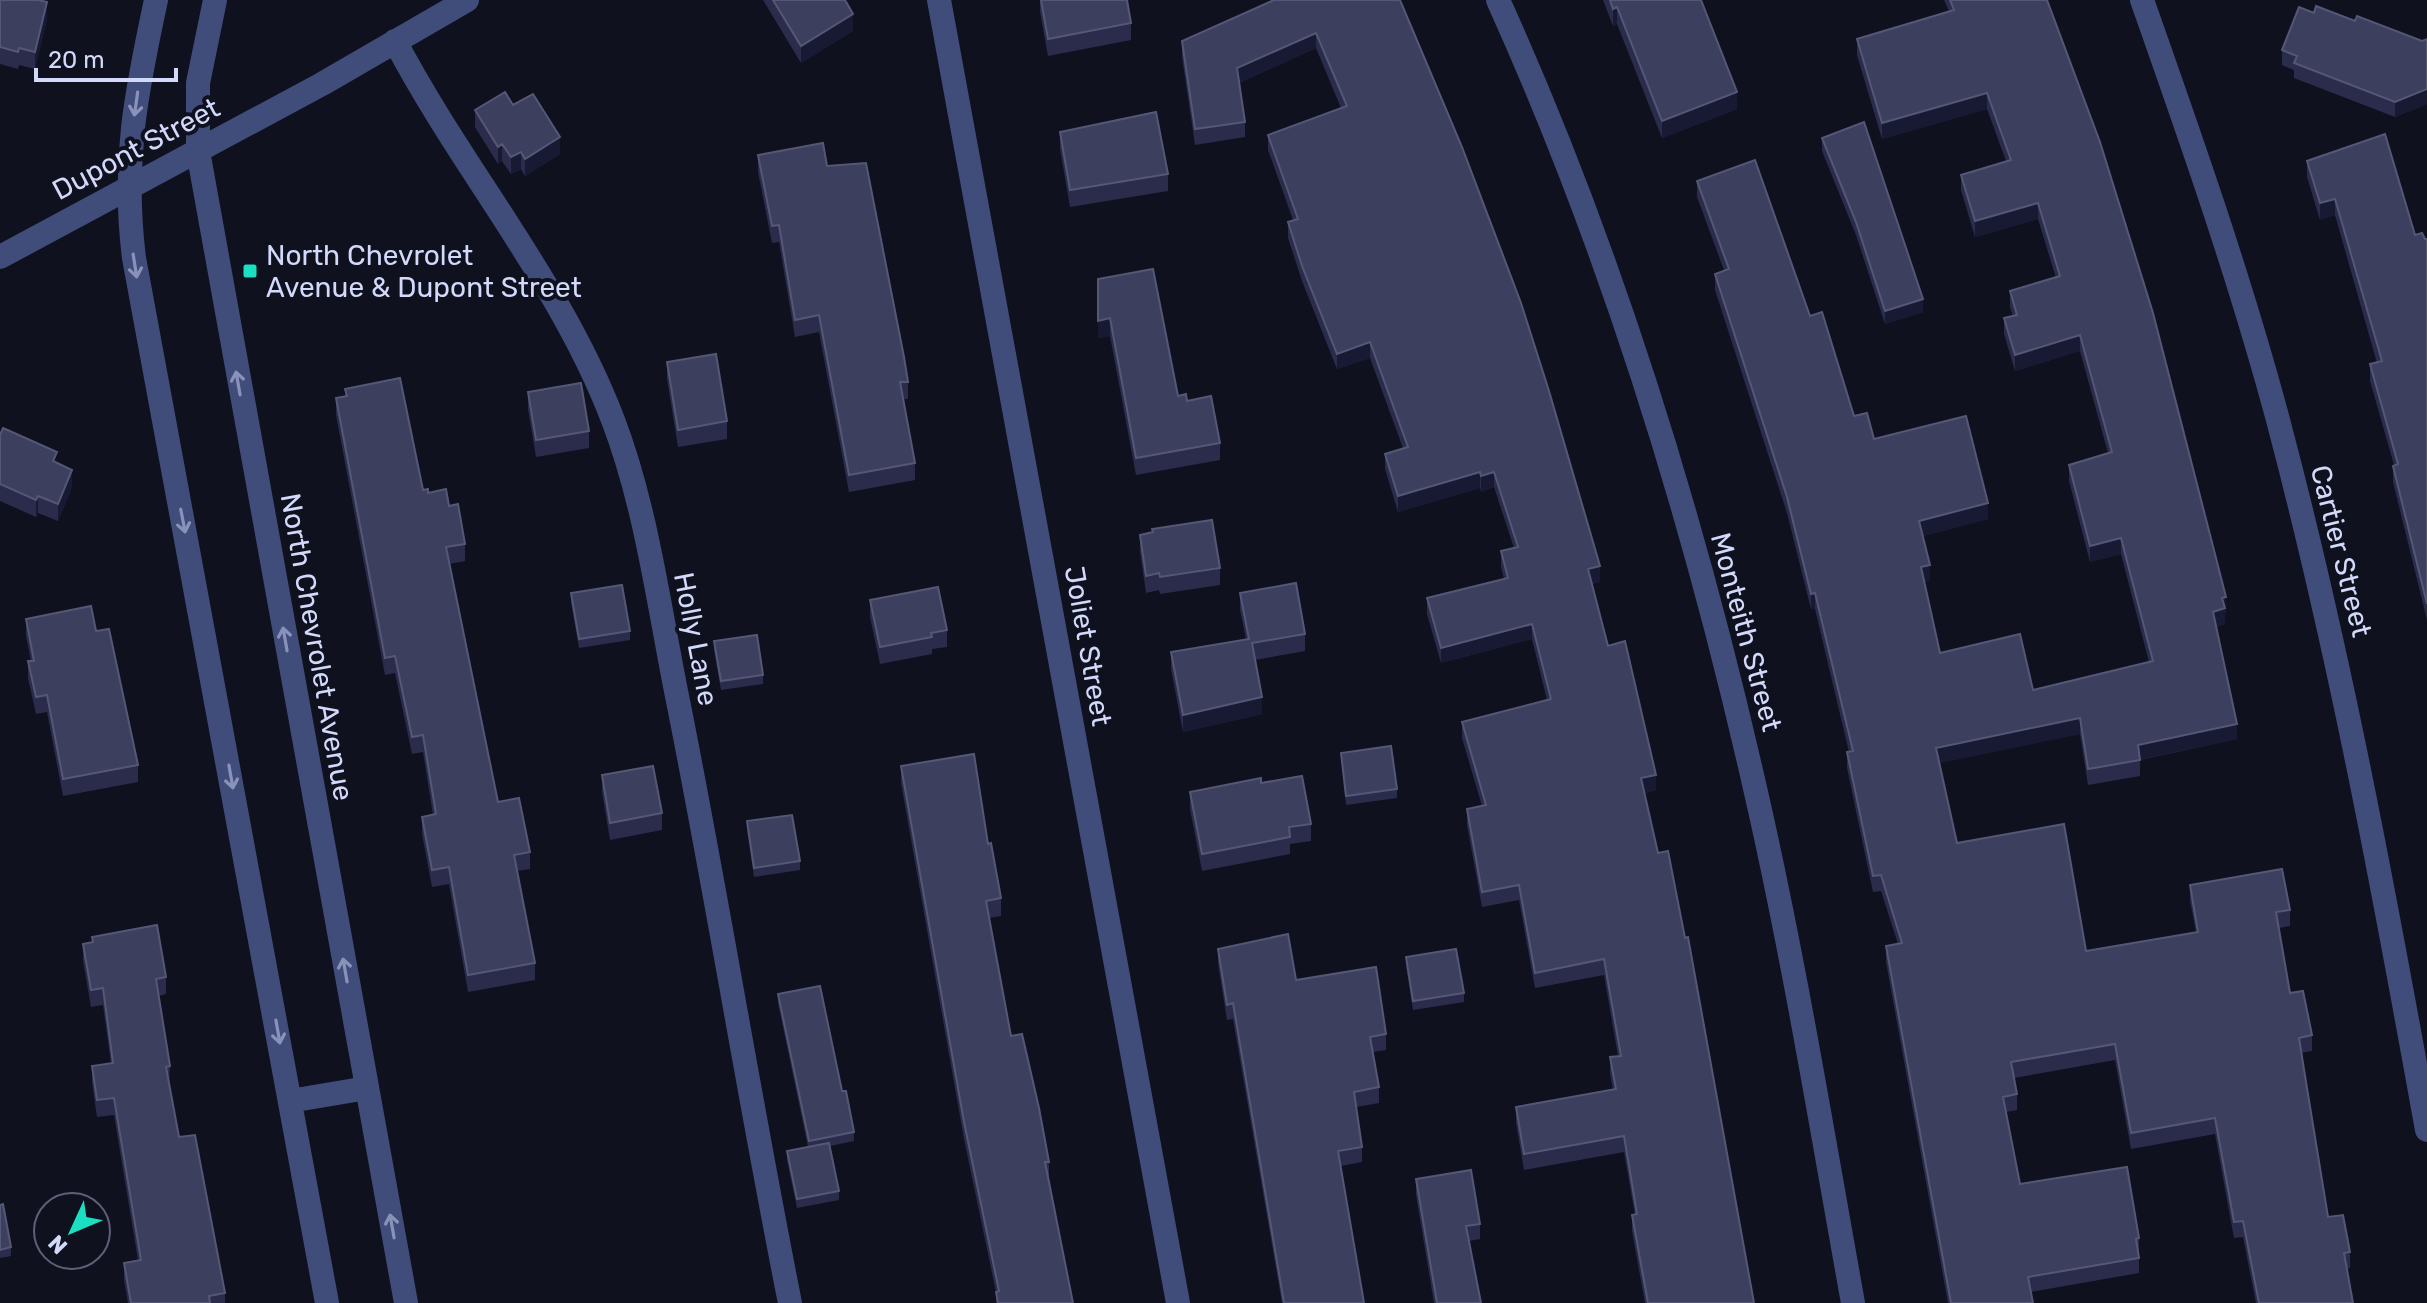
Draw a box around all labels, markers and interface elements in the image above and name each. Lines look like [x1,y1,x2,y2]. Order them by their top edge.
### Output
scale bar [36,32,176,82]
text: 20 m [48,46,105,74]
one-way arrow [128,90,143,117]
street label: Dupont Street [47,91,225,207]
place label: North Chevrolet Avenue & Dupont Street [266,239,582,304]
one-way arrow [129,252,144,278]
marker: North Chevrolet Avenue & Dupont Street [241,262,259,280]
one-way arrow [230,371,245,396]
street label: Cartier Street [2304,462,2378,640]
street label: North Chevrolet Avenue [274,491,360,803]
one-way arrow [176,508,191,533]
street label: Monteith Street [1704,529,1788,735]
street label: Joliet Street [1058,563,1118,729]
street label: Holly Lane [667,570,725,708]
one-way arrow [277,626,292,652]
one-way arrow [224,764,239,789]
one-way arrow [337,958,352,984]
one-way arrow [271,1019,286,1045]
north arrow [32,1191,112,1271]
one-way arrow [383,1214,398,1240]
text: N [43,1229,73,1260]

